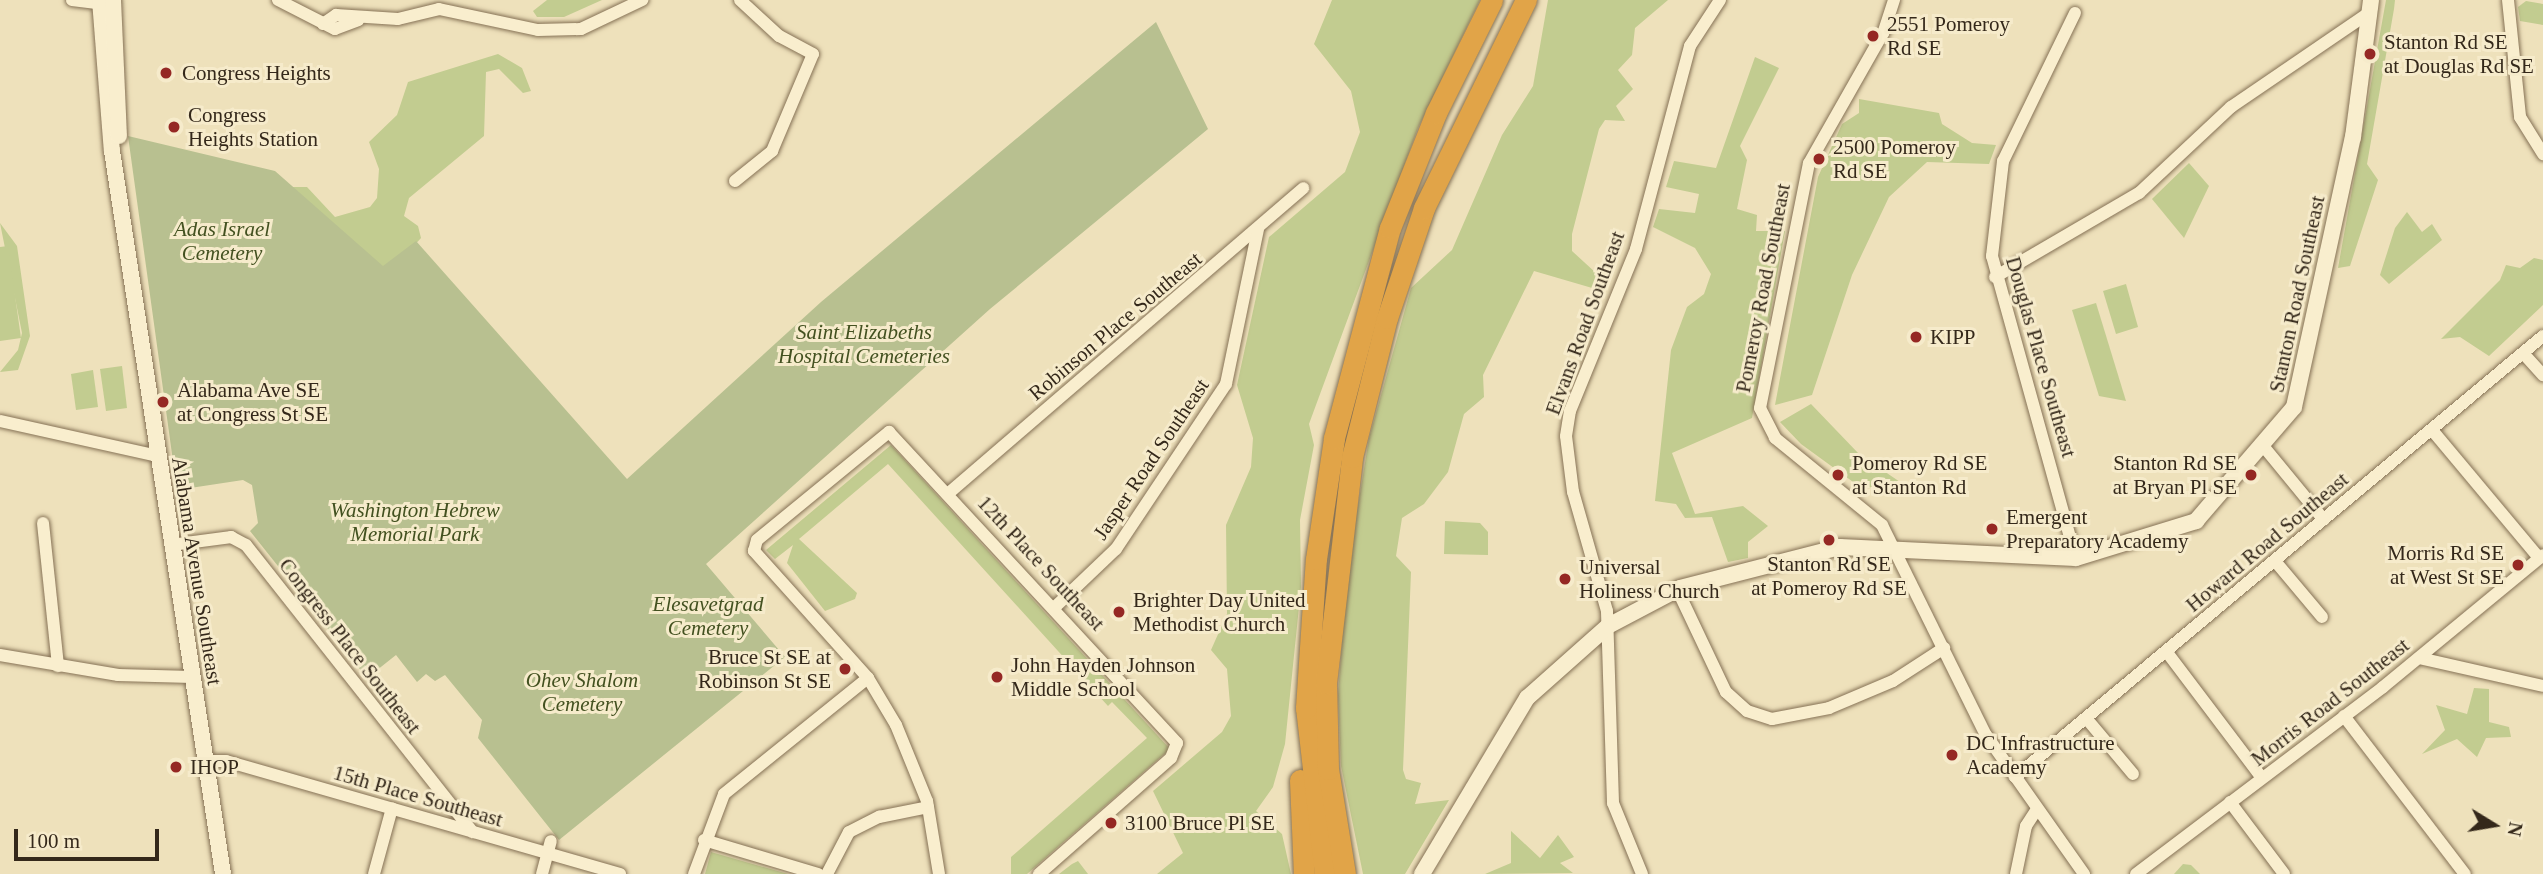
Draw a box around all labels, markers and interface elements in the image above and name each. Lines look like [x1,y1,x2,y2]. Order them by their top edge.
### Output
place label: 2551 Pomeroy Rd SE [1887,11,2010,61]
marker: 2551 Pomeroy Rd SE [1865,28,1881,44]
place label: Stanton Rd SE at Douglas Rd SE [2384,29,2534,79]
marker: Stanton Rd SE at Douglas Rd SE [2362,46,2378,62]
place label: Congress Heights [182,60,331,86]
marker: Congress Heights [156,63,176,83]
place label: Congress Heights Station [188,102,318,152]
marker: Congress Heights Station [166,119,182,135]
place label: 2500 Pomeroy Rd SE [1833,134,1956,184]
marker: 2500 Pomeroy Rd SE [1811,151,1827,167]
street label: Pomeroy Road Southeast [1730,181,1796,395]
street label: Stanton Road Southeast [2264,193,2330,395]
park label: Adas Israel Cemetery [174,216,270,266]
street label: Elvans Road Southeast [1540,228,1630,418]
street label: Robinson Place Southeast [1023,246,1207,406]
street label: Douglas Place Southeast [2000,254,2082,460]
park label: Saint Elizabeths Hospital Cemeteries [778,319,950,369]
place label: KIPP [1930,324,1976,350]
marker: KIPP [1908,329,1924,345]
street label: Jasper Road Southeast [1088,374,1214,544]
place label: Alabama Ave SE at Congress St SE [177,377,328,427]
marker: Alabama Ave SE at Congress St SE [155,394,171,410]
place label: Pomeroy Rd SE at Stanton Rd [1852,450,1987,500]
place label: Stanton Rd SE at Bryan Pl SE [2113,450,2237,500]
street label: Alabama Avenue Southeast [166,455,228,687]
marker: Pomeroy Rd SE at Stanton Rd [1830,467,1846,483]
street label: Howard Road Southeast [2181,467,2353,617]
marker: Stanton Rd SE at Bryan Pl SE [2243,467,2259,483]
street label: 12th Place Southeast [972,490,1110,636]
park label: Washington Hebrew Memorial Park [330,497,500,547]
place label: Emergent Preparatory Academy [2006,504,2190,554]
marker: Emergent Preparatory Academy [1984,521,2000,537]
marker: Stanton Rd SE at Pomeroy Rd SE [1821,532,1837,548]
place label: Morris Rd SE at West St SE [2387,540,2504,590]
place label: Stanton Rd SE at Pomeroy Rd SE [1751,551,1907,601]
street label: Congress Place Southeast [274,553,426,739]
place label: Universal Holiness Church [1579,554,1720,604]
marker: Morris Rd SE at West St SE [2510,557,2526,573]
marker: Universal Holiness Church [1557,571,1573,587]
place label: Brighter Day United Methodist Church [1133,587,1306,637]
park label: Elesavetgrad Cemetery [653,591,763,641]
marker: Brighter Day United Methodist Church [1111,604,1127,620]
street label: Morris Road Southeast [2246,632,2414,772]
place label: Bruce St SE at Robinson St SE [698,644,831,694]
place label: John Hayden Johnson Middle School [1011,652,1195,702]
marker: Bruce St SE at Robinson St SE [837,661,853,677]
park label: Ohev Shalom Cemetery [526,667,638,717]
marker: John Hayden Johnson Middle School [989,669,1005,685]
place label: DC Infrastructure Academy [1966,730,2115,780]
marker: DC Infrastructure Academy [1944,747,1960,763]
place label: IHOP [190,754,239,780]
marker: IHOP [168,759,184,775]
street label: 15th Place Southeast [330,760,506,832]
north arrow [2459,790,2529,860]
place label: 3100 Bruce Pl SE [1125,810,1275,836]
scale bar [18,814,163,858]
marker: 3100 Bruce Pl SE [1103,815,1119,831]
text: N [2503,820,2527,838]
text: 100 m [27,829,80,853]

